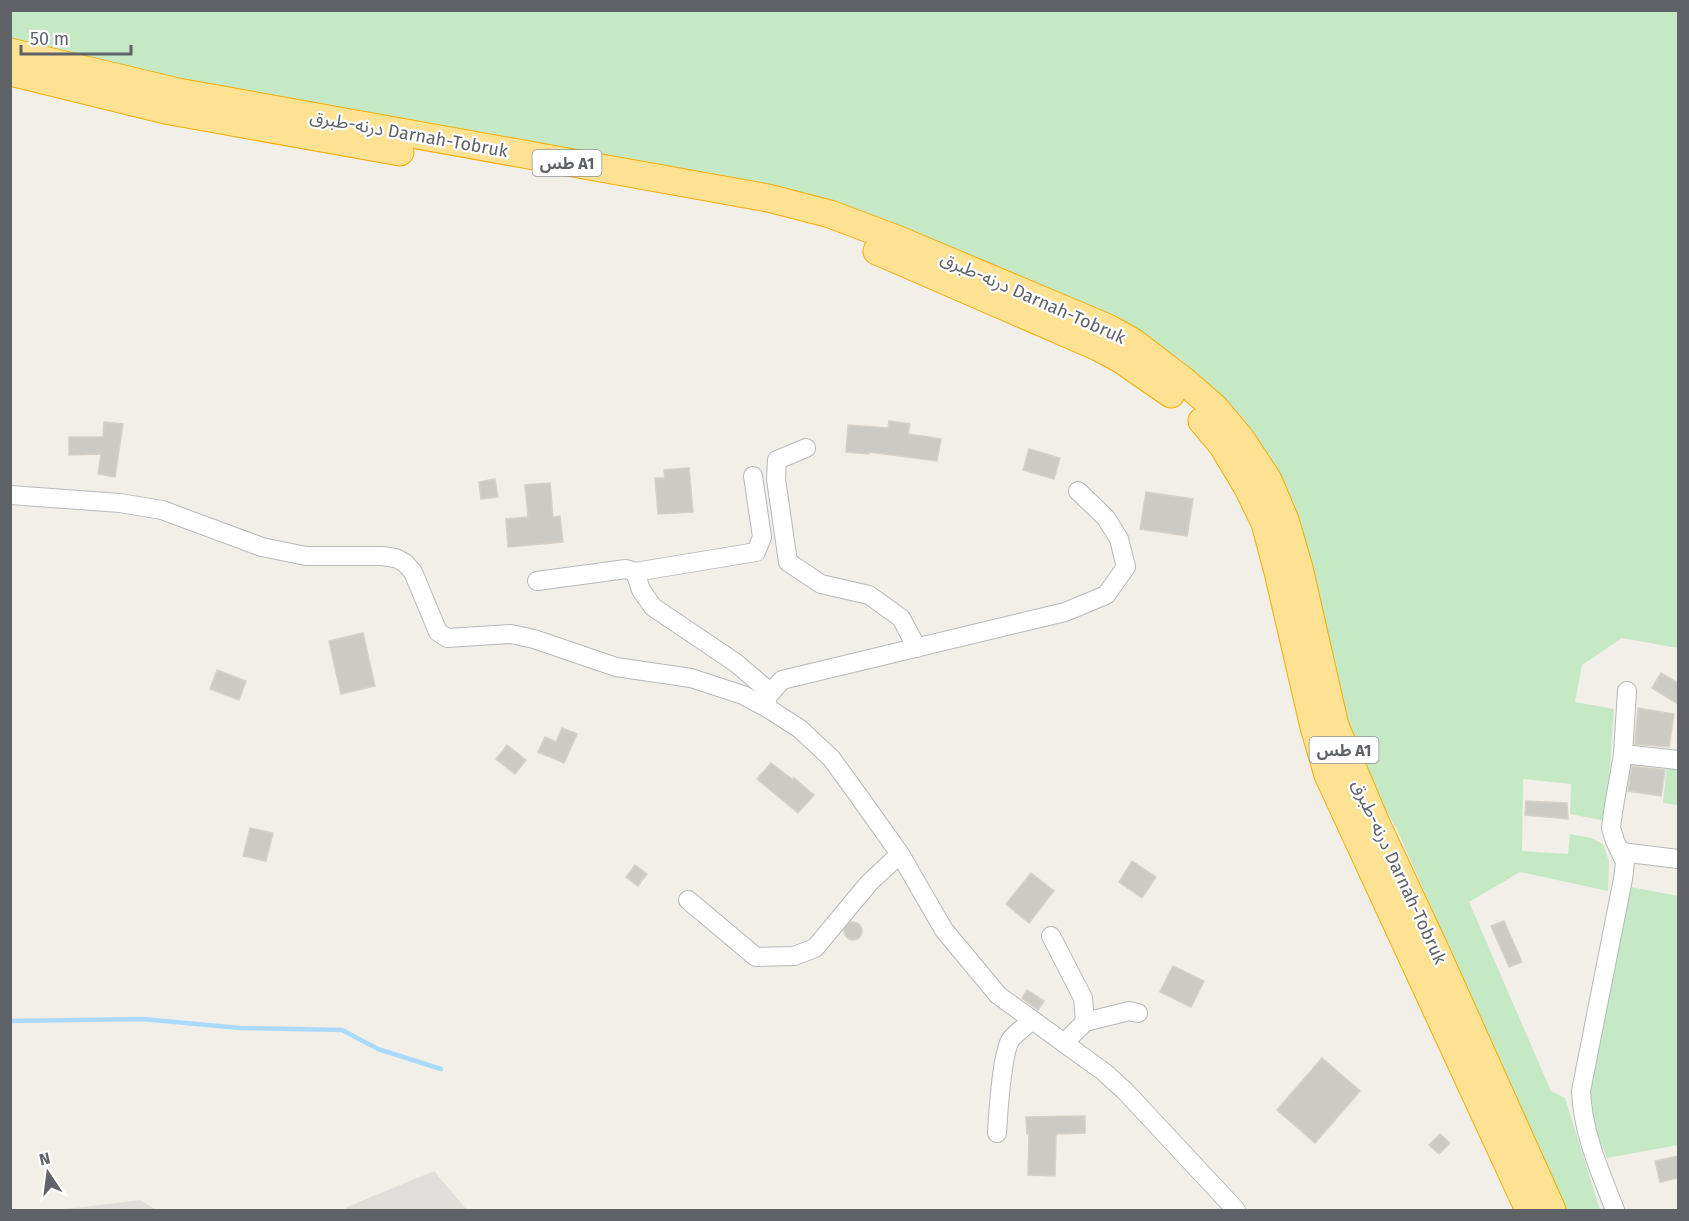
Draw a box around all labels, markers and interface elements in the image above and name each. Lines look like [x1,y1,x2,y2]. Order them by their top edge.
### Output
scale bar [21,18,130,56]
text: 50 m [30,28,69,50]
street label: درنه-طبرق Darnah-Tobruk [308,106,511,162]
road number: طس A1 [532,150,602,176]
street label: درنه-طبرق Darnah-Tobruk [937,247,1130,349]
road number: طس A1 [1310,737,1378,763]
street label: درنه-طبرق Darnah-Tobruk [1347,776,1452,968]
north arrow [18,1143,78,1203]
text: N [37,1148,52,1169]

